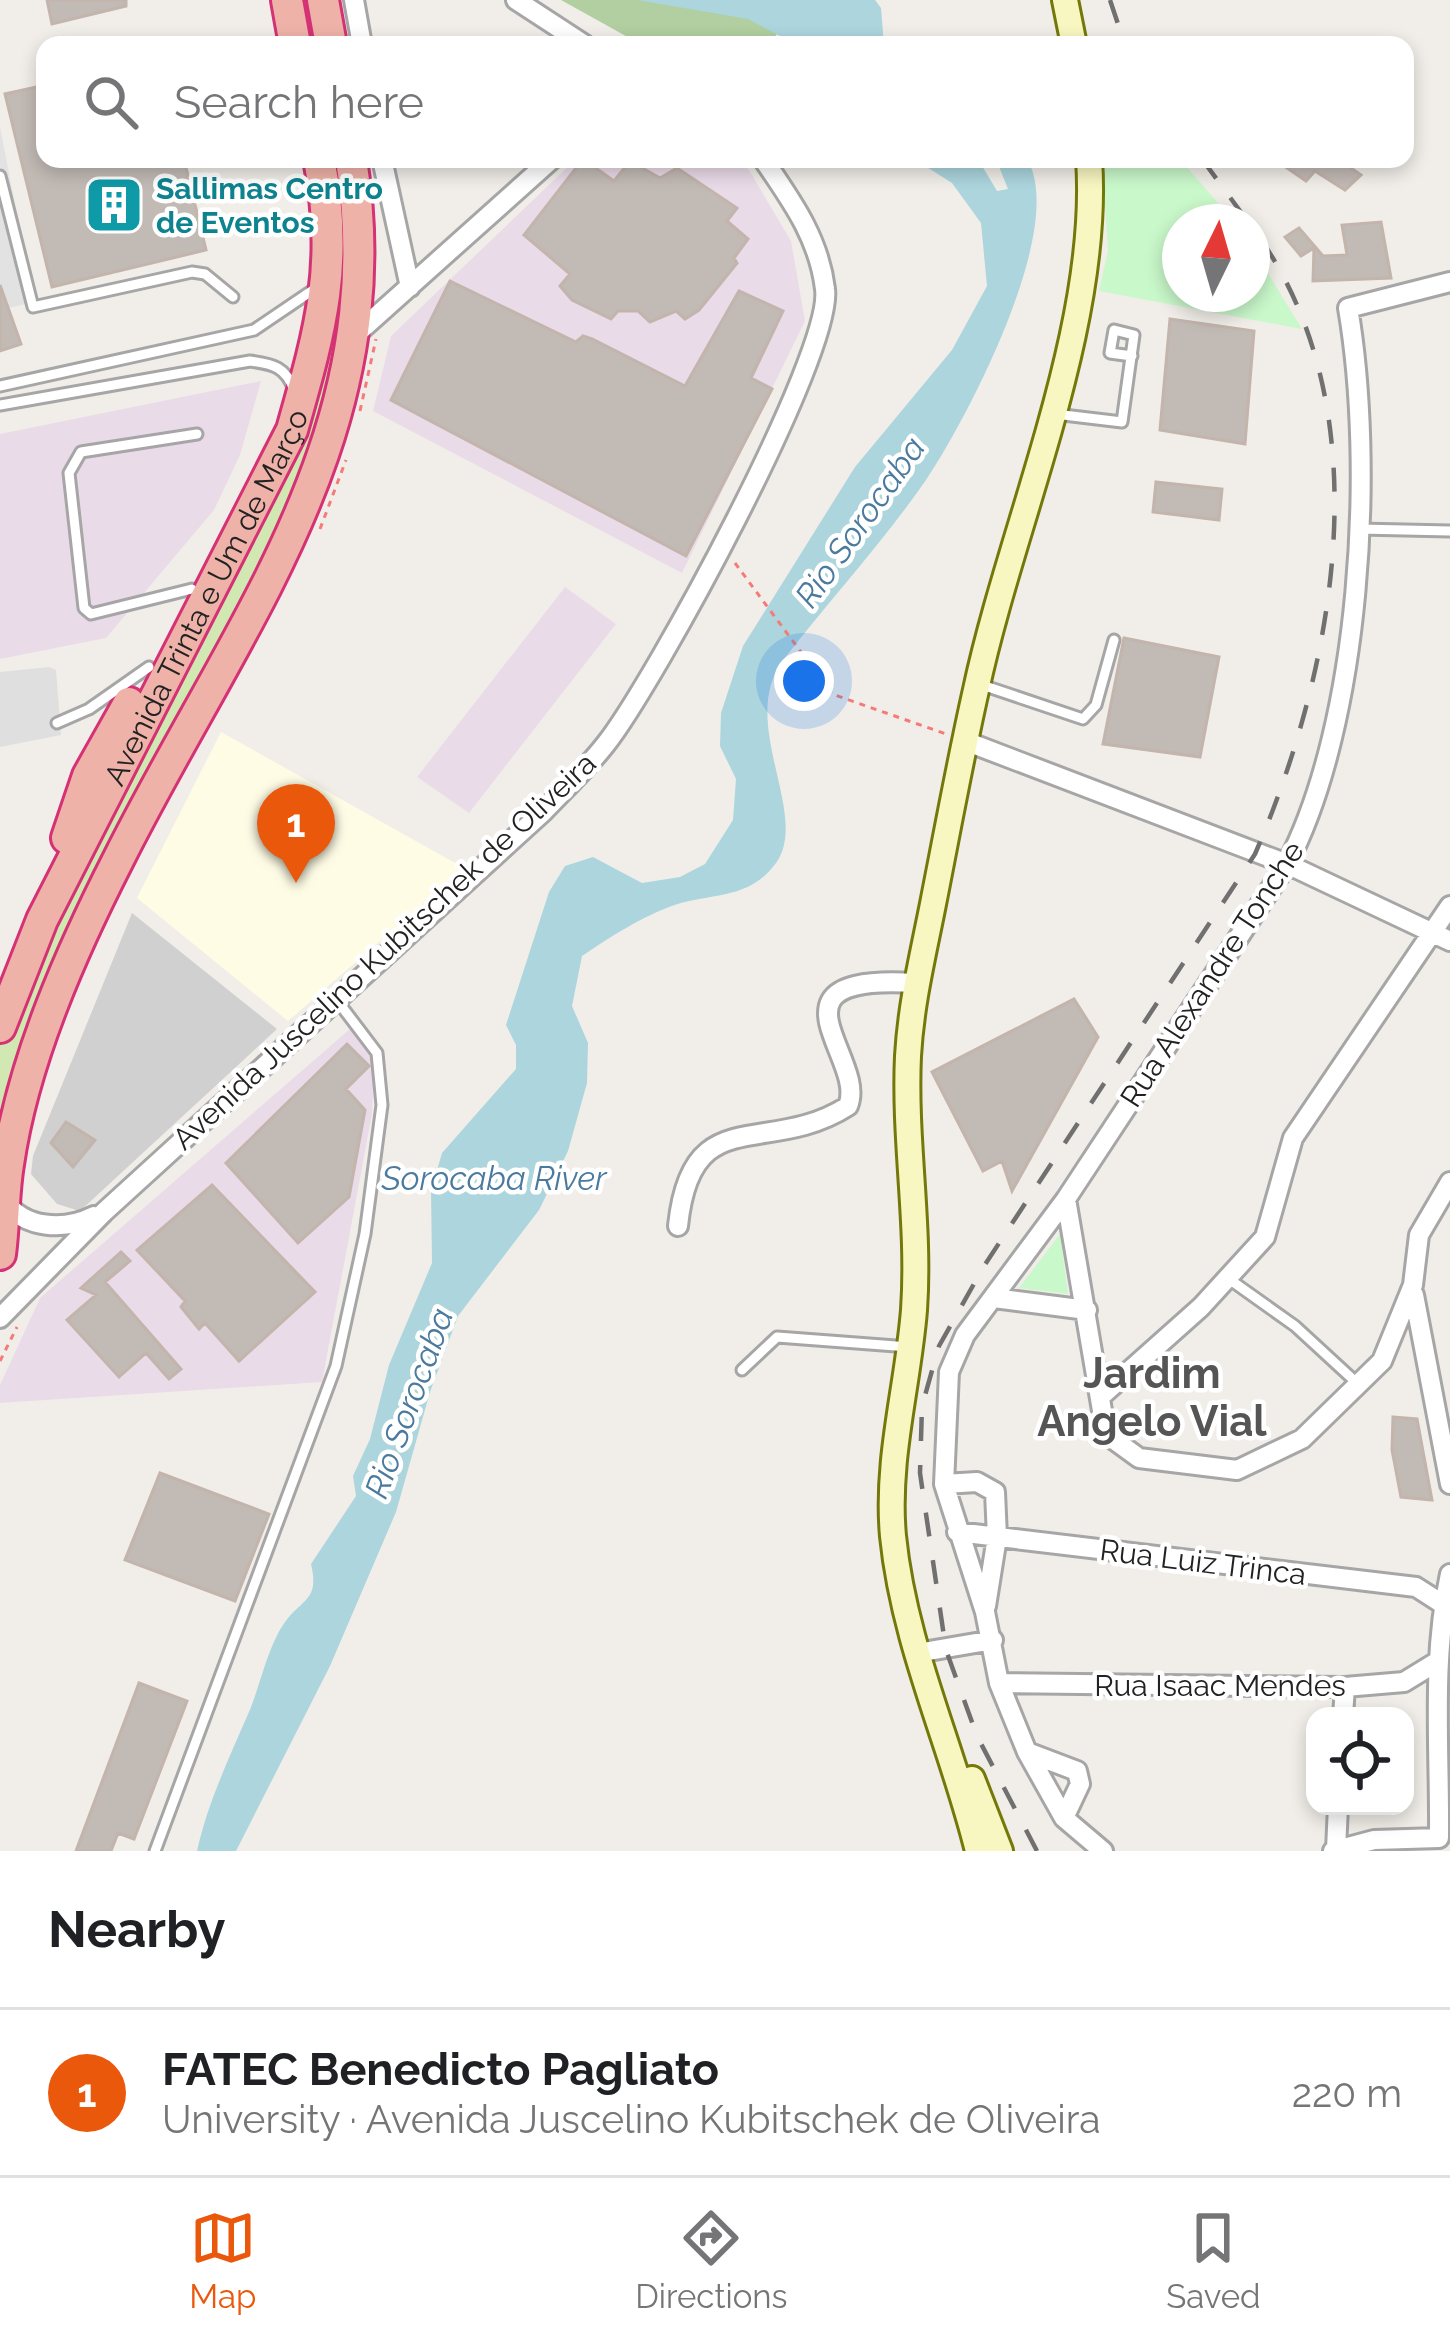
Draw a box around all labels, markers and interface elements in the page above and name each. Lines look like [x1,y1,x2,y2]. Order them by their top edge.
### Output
search box [36,36,1414,168]
icon: search [78,69,144,135]
text: Search here [174,76,424,129]
place label: Sallimas Centro de Eventos [156,171,383,240]
building icon: Sallimas Centro de Eventos [83,174,145,236]
north arrow [1162,204,1270,312]
street label: Avenida Trinta e Um de Março [96,406,314,791]
water label: Rio Sorocaba [787,429,933,615]
your location [774,651,834,711]
street label: Avenida Juscelino Kubitschek de Oliveira [165,745,603,1157]
pin: 1 [257,784,335,883]
street label: Rua Alexandre Tonche [1113,835,1311,1113]
water label: Sorocaba River [381,1159,608,1198]
water label: Rio Sorocaba [357,1303,461,1503]
district label: Jardim Angelo Vial [1037,1349,1267,1446]
street label: Rua Luiz Trinca [1098,1532,1308,1592]
street label: Rua Isaac Mendes [1094,1668,1346,1703]
map controls [1306,1707,1414,1815]
button: locate [1306,1707,1414,1815]
text: Nearby [48,1899,225,1959]
text: FATEC Benedicto Pagliato [162,2043,719,2096]
text: 1 [77,2070,97,2116]
text: 220 m [1292,2070,1402,2116]
text: University · Avenida Juscelino Kubitschek de Oliveira [162,2096,1101,2142]
tab: Map [189,2205,256,2316]
tab: Directions [635,2205,788,2316]
tab: Saved [1166,2205,1261,2316]

